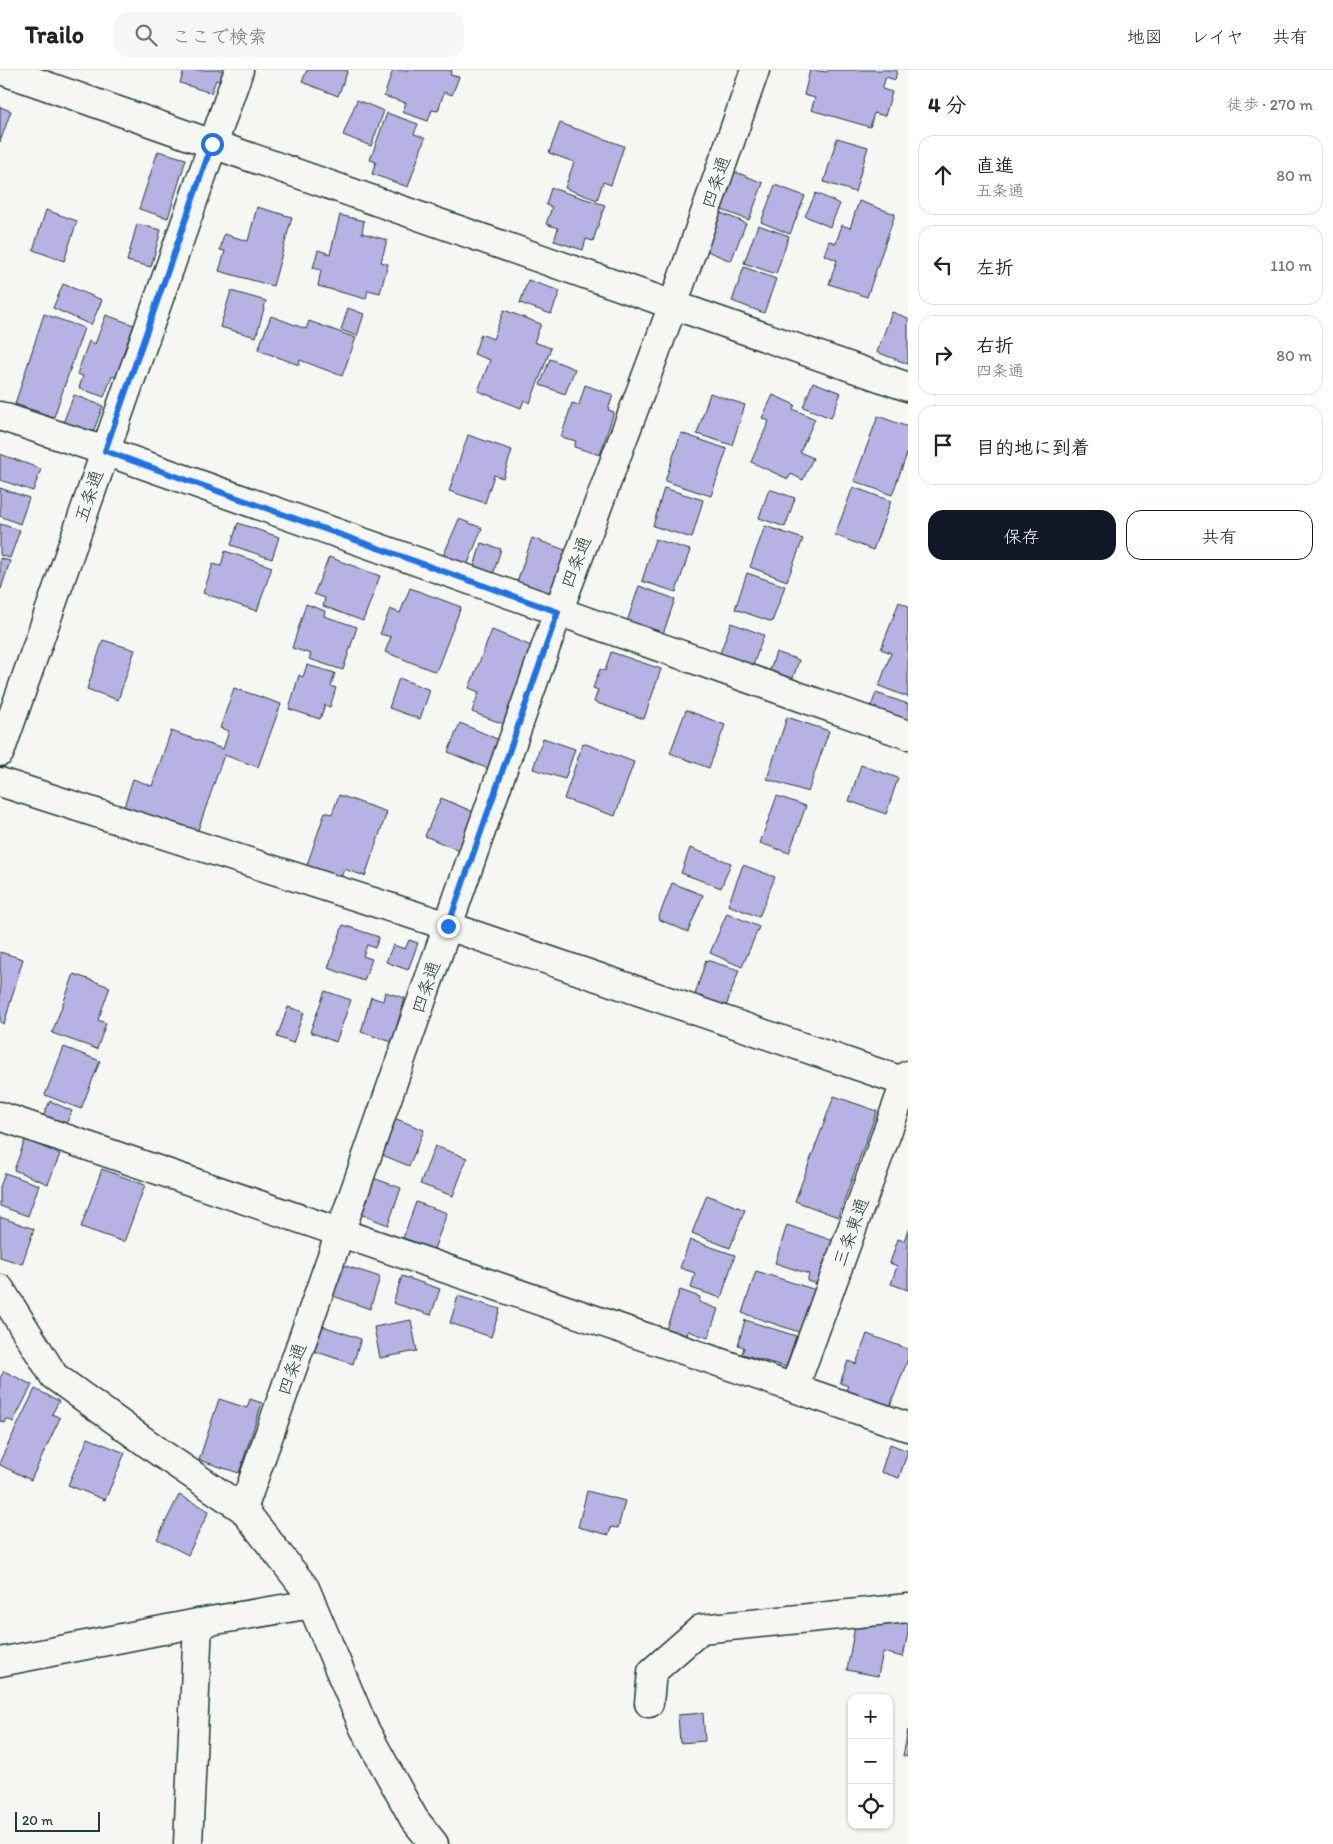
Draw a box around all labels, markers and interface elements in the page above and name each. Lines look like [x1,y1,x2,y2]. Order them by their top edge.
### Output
search box [114,12,464,57]
text: Trailo [25,20,84,49]
icon: search [132,21,160,49]
text: ここで検索 [172,25,267,48]
text: 地図 [1127,26,1163,48]
text: レイヤ [1191,26,1244,48]
text: 共有 [1272,26,1308,48]
text: 4 分 [928,92,966,117]
text: 徒歩 · 270 m [1227,95,1313,114]
route start [201,133,224,156]
street label: 四条通 [697,153,735,211]
text: 直進 [976,154,1014,177]
icon: ahead [929,161,957,189]
text: 80 m [1276,166,1312,185]
text: 五条通 [976,181,1024,200]
icon: left [929,251,957,279]
text: 左折 [976,256,1014,279]
text: 110 m [1270,256,1312,275]
text: 右折 [976,334,1014,357]
icon: right [929,341,957,369]
text: 80 m [1276,346,1312,365]
text: 四条通 [976,361,1024,380]
icon: arrive [929,431,957,459]
text: 目的地に到着 [976,436,1090,459]
street label: 五条通 [70,467,108,525]
button: 保存 [928,510,1116,560]
button: 共有 [1126,510,1313,560]
street label: 四条通 [556,533,596,591]
route end [437,915,460,938]
street label: 四条通 [407,958,445,1016]
street label: 三条東通 [828,1194,874,1270]
street label: 四条通 [273,1340,311,1398]
map controls [848,1694,893,1829]
button: + [848,1694,893,1739]
button: − [848,1739,893,1784]
button: locate [848,1784,893,1829]
scale bar [15,1809,100,1832]
text: 20 m [22,1812,53,1829]

